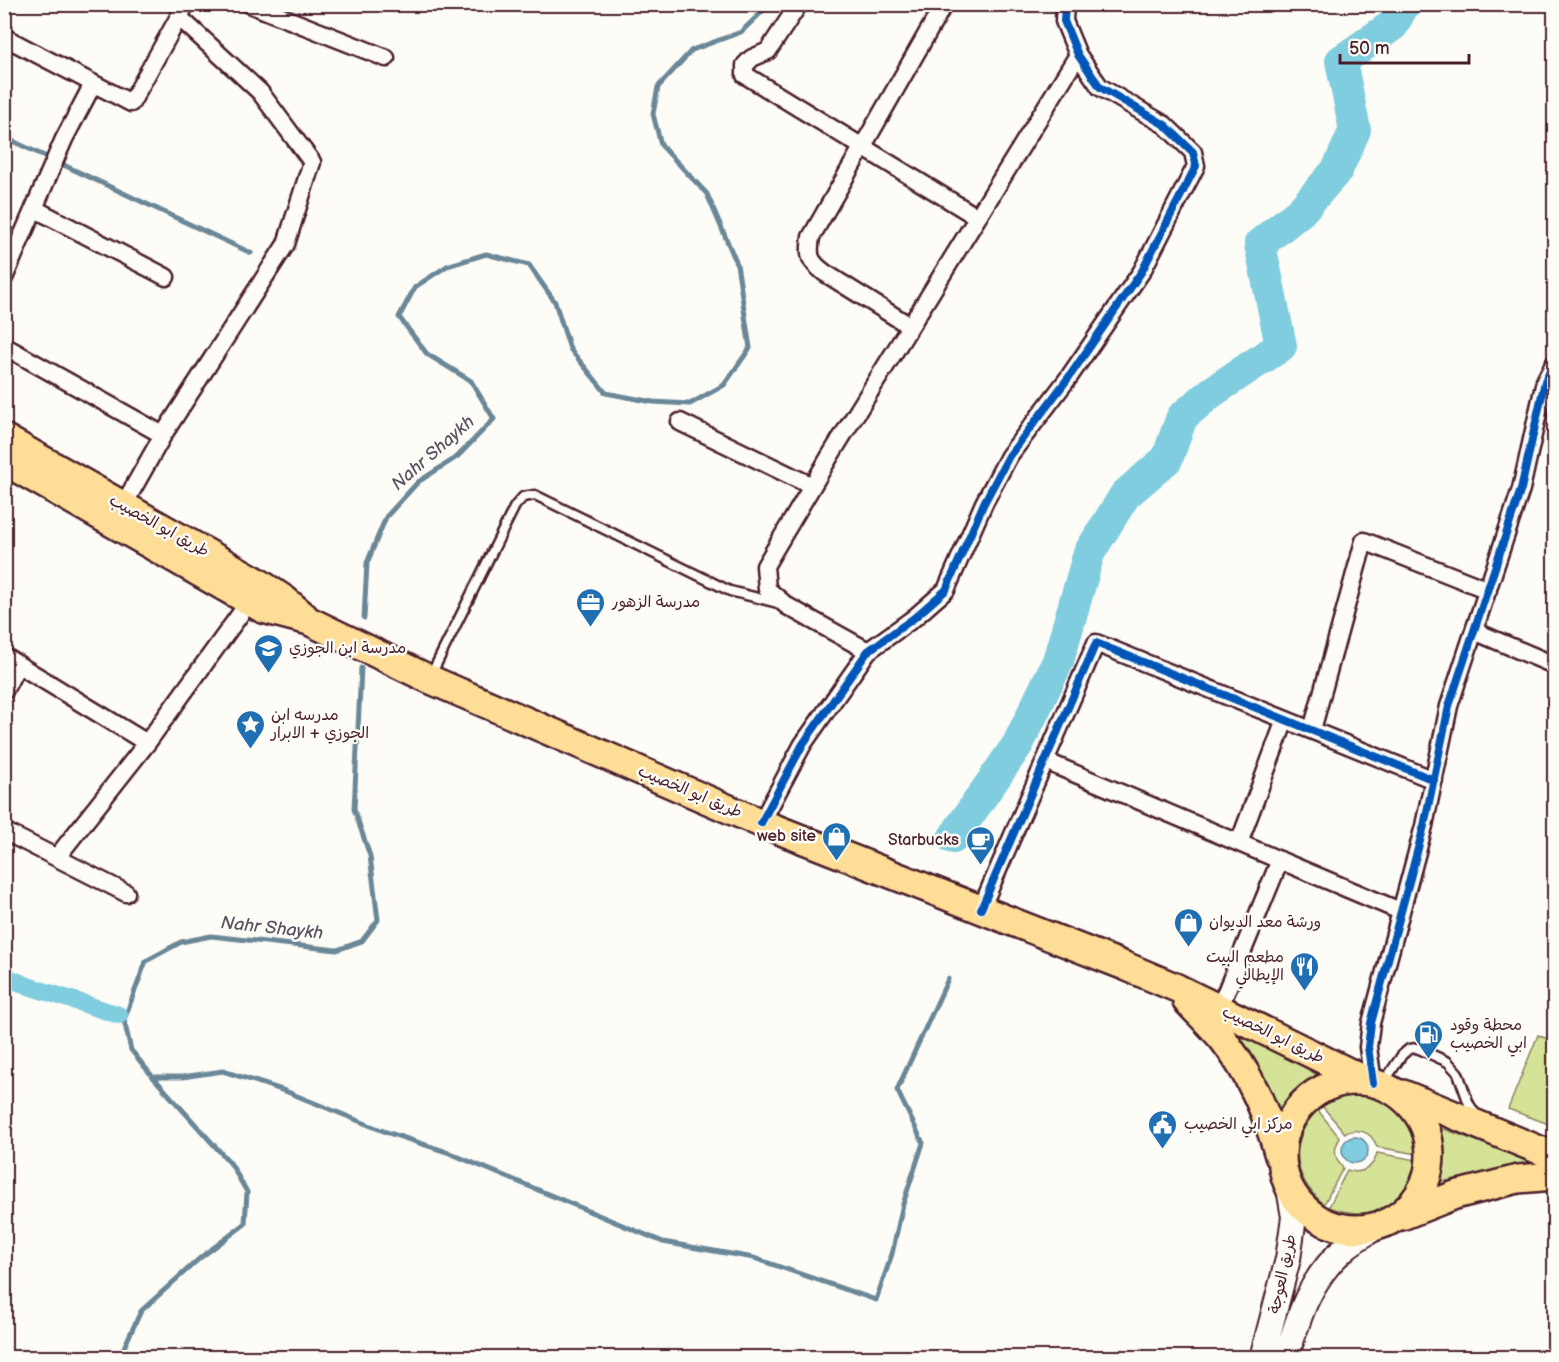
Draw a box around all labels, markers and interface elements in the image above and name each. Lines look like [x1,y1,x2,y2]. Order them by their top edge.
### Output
scale bar [1340,27,1469,65]
text: 50 m [1349,38,1390,59]
water label: Nahr Shaykh [387,411,479,495]
street label: طريق ابو الخصيب [106,491,212,561]
office icon: مدرسة الزهور [575,586,607,628]
place label: مدرسة الزهور [611,593,700,612]
school or university icon: مدرسة ابن الجوزي [252,632,284,674]
place label: مدرسة ابن الجوزي [289,639,406,659]
place label: مدرسه ابن الجوزي + الابرار [269,706,369,744]
place icon: مدرسه ابن الجوزي + الابرار [234,708,266,750]
street label: طريق ابو الخصيب [635,762,745,822]
shop icon: web site [821,820,853,862]
cafe icon: Starbucks [964,824,996,866]
place label: web site [757,827,817,846]
place label: Starbucks [888,831,959,850]
shop icon: ورشة معد الديوان [1172,906,1204,948]
water label: Nahr Shaykh [220,912,324,944]
place label: ورشة معد الديوان [1209,913,1321,932]
place label: مطعم البيت الإيطالي [1206,948,1284,989]
restaurant icon: مطعم البيت الإيطالي [1289,950,1321,992]
street label: طريق ابو الخصيب [1219,1002,1327,1068]
place label: محطة وقود ابي الخصيب [1450,1016,1527,1057]
fuel station icon: محطة وقود ابي الخصيب [1413,1018,1445,1060]
public building icon: مركز ابي الخصيب [1147,1108,1179,1150]
place label: مركز ابي الخصيب [1184,1115,1293,1138]
street label: طريق العوجة [1265,1233,1301,1315]

